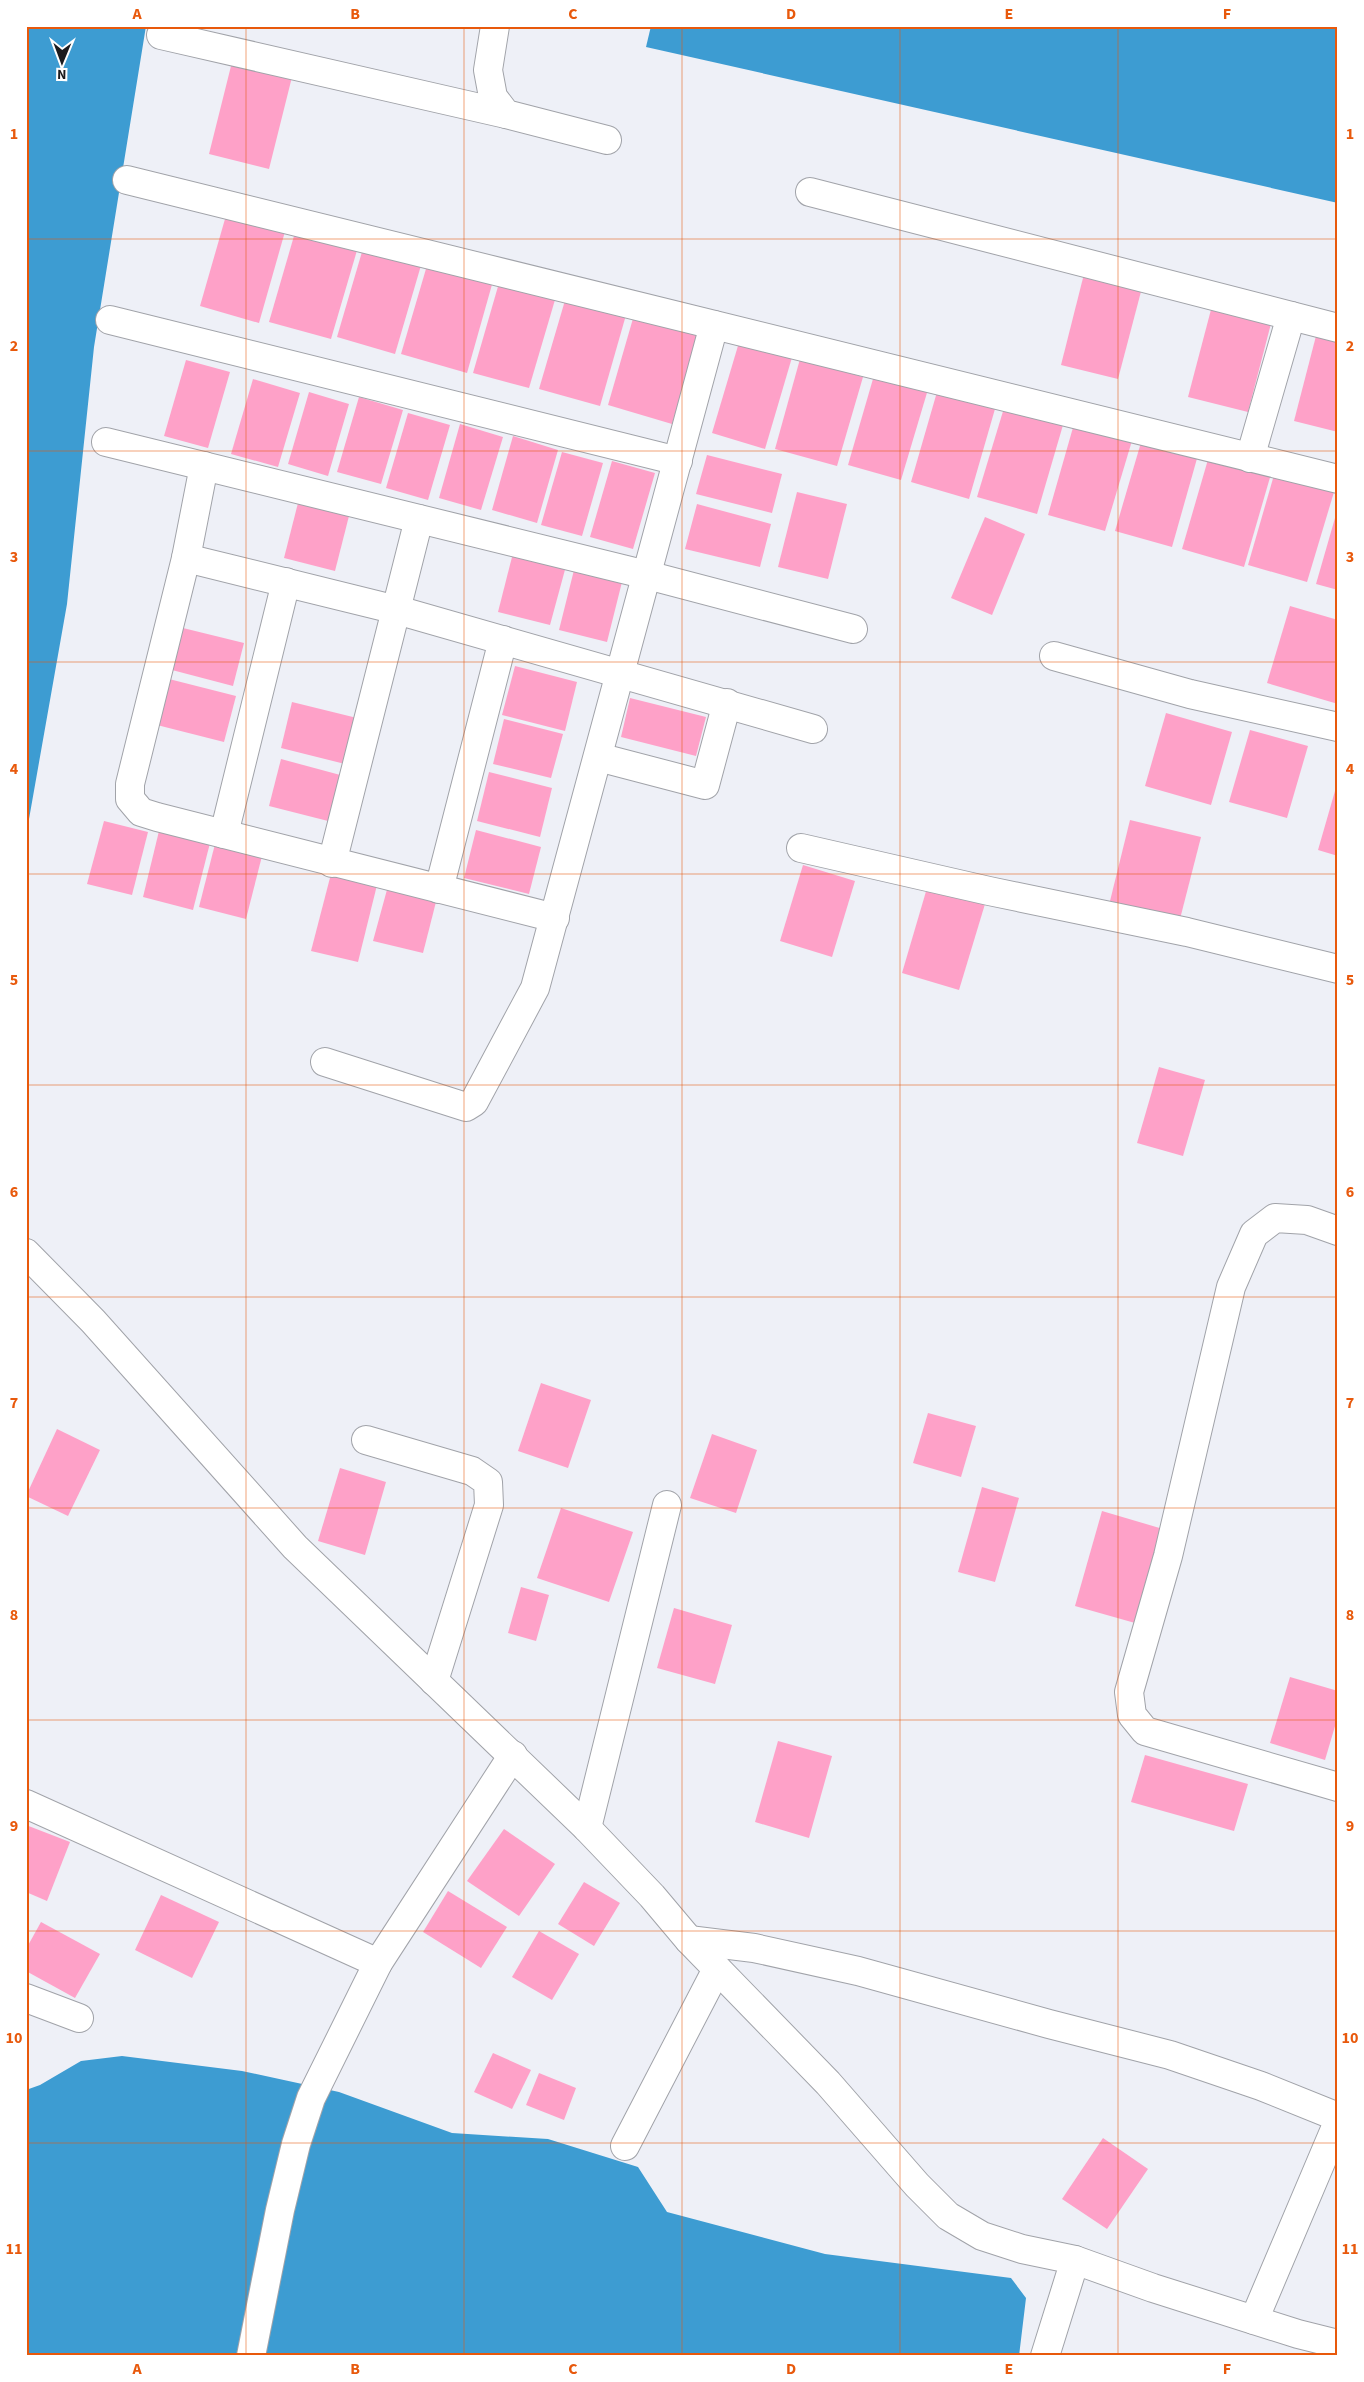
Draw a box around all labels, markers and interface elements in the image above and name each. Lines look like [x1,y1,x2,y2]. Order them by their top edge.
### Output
text: A [131,3,142,25]
text: B [350,3,360,25]
text: C [568,3,578,25]
text: D [786,3,796,25]
text: E [1005,3,1013,25]
text: F [1223,3,1231,25]
north arrow [38,38,88,88]
text: N [57,64,67,84]
text: 1 [10,123,18,145]
text: 1 [1346,123,1354,145]
text: 2 [10,335,18,357]
text: 2 [1346,335,1354,357]
text: 3 [10,546,18,568]
text: 3 [1346,546,1354,568]
text: 4 [10,758,19,780]
text: 4 [1346,758,1355,780]
text: 5 [10,969,18,991]
text: 5 [1346,969,1354,991]
text: 6 [10,1181,18,1203]
text: 6 [1346,1181,1354,1203]
text: 7 [10,1392,18,1414]
text: 7 [1346,1392,1354,1414]
text: 8 [10,1604,18,1626]
text: 8 [1346,1604,1354,1626]
text: 9 [10,1815,18,1837]
text: 9 [1346,1815,1354,1837]
text: 10 [6,2027,22,2049]
text: 10 [1342,2027,1358,2049]
text: 11 [6,2238,22,2260]
text: 11 [1342,2238,1358,2260]
text: A [131,2358,142,2380]
text: B [350,2358,360,2380]
text: C [568,2358,578,2380]
text: D [786,2358,796,2380]
text: E [1005,2358,1013,2380]
text: F [1223,2358,1231,2380]

